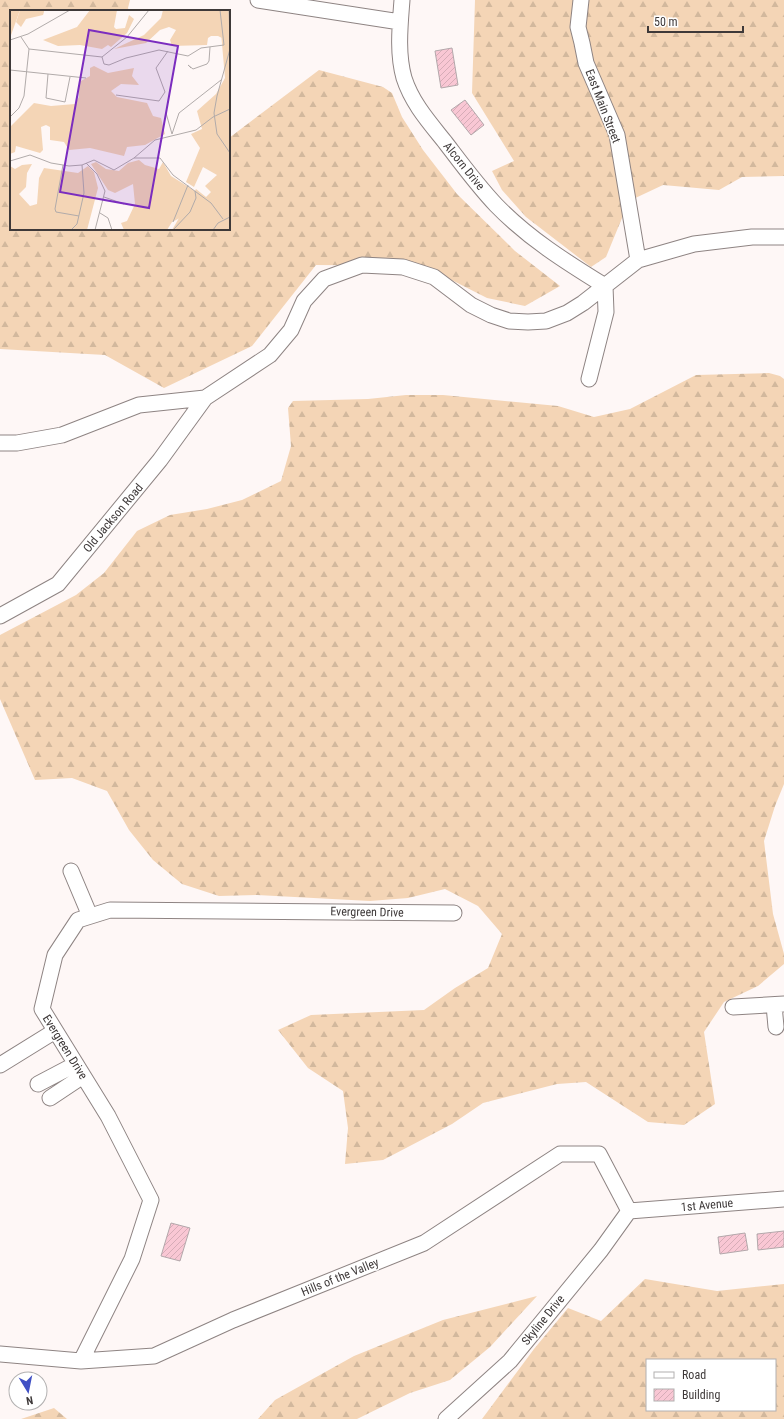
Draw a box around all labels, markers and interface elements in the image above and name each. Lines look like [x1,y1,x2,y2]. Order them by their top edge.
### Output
scale bar [648,8,743,34]
inset map [10,10,230,230]
text: 50 m [654,15,678,29]
street label: East Main Street [583,67,624,145]
street label: Alcorn Drive [440,139,488,193]
street label: Old Jackson Road [80,481,146,555]
street label: Evergreen Drive [330,904,404,920]
street label: Evergreen Drive [40,1012,91,1082]
street label: 1st Avenue [680,1196,734,1214]
street label: Hills of the Valley [299,1255,381,1299]
street label: Skyline Drive [519,1292,568,1348]
legend [646,1359,776,1411]
text: Road [682,1368,706,1382]
north arrow [8,1371,48,1411]
text: Building [682,1388,720,1402]
text: N [25,1393,34,1407]

